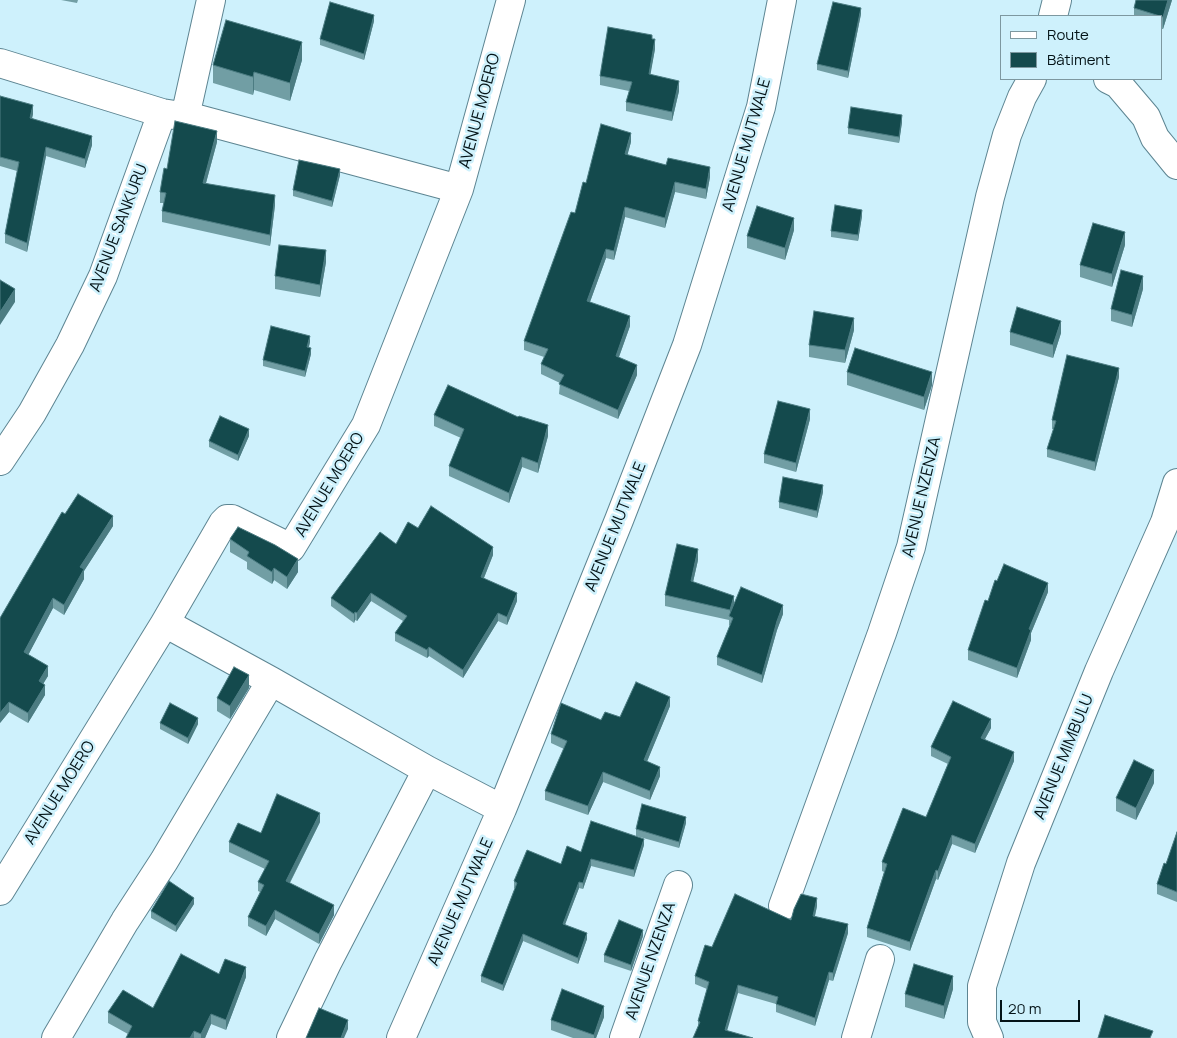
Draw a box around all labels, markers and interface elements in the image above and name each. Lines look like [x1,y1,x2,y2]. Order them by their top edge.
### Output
legend [1000,15,1162,80]
text: Route [1047,24,1089,45]
text: Bâtiment [1047,49,1110,70]
street label: AVENUE MOERO [455,51,505,171]
street label: AVENUE MUTWALE [719,76,775,214]
street label: AVENUE SANKURU [86,161,152,295]
street label: AVENUE MOERO [291,429,369,541]
street label: AVENUE NZENZA [899,435,945,559]
street label: AVENUE MUTWALE [581,460,651,594]
street label: AVENUE MIMBULU [1030,692,1098,822]
street label: AVENUE MOERO [21,738,99,848]
street label: AVENUE MUTWALE [424,835,498,969]
street label: AVENUE NZENZA [622,900,680,1022]
scale bar [1002,990,1082,1022]
text: 20 m [1008,998,1041,1019]

